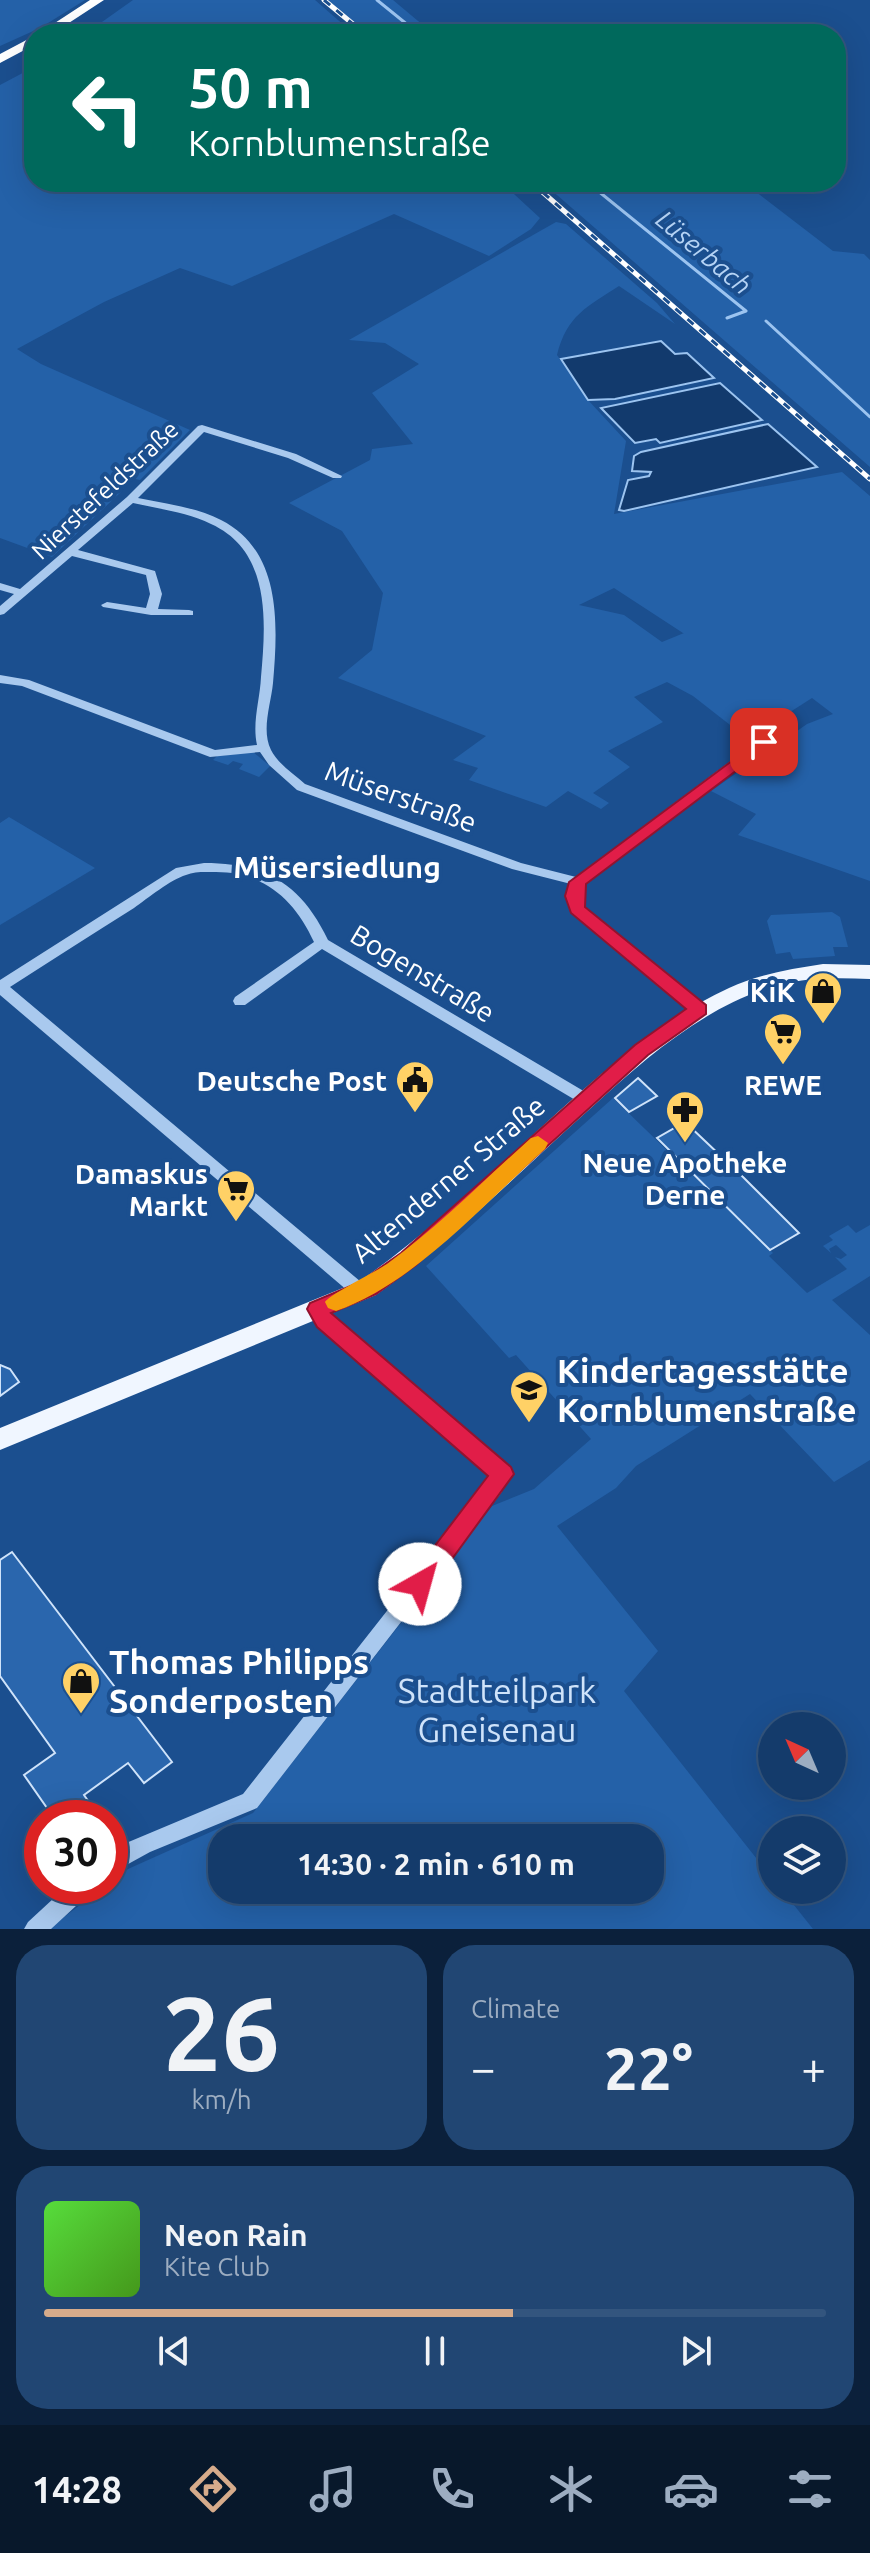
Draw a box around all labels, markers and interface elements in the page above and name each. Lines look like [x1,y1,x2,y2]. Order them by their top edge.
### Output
icon: left [56,56,160,160]
text: 50 m [188,56,313,119]
text: Kornblumenstraße [188,122,491,163]
water label: Lüserbach [651,204,757,300]
street label: Nierstefeldstraße [26,415,184,565]
pin [730,708,798,776]
icon: arrive [742,720,786,764]
street label: Müserstraße [321,754,481,838]
district label: Müsersiedlung [233,850,441,884]
street label: Bogenstraße [346,918,500,1028]
shop icon: KiK [802,970,844,1025]
place label: KiK [750,976,795,1007]
supermarket icon: REWE [762,1011,804,1066]
public building icon: Deutsche Post [394,1059,436,1114]
place label: Deutsche Post [196,1065,387,1096]
place label: REWE [744,1069,822,1100]
street label: Altenderner Straße [345,1089,551,1269]
pharmacy icon: Neue Apotheke Derne [664,1089,706,1144]
place label: Neue Apotheke Derne [582,1147,788,1210]
place label: Damaskus Markt [75,1158,208,1221]
supermarket icon: Damaskus Markt [215,1168,257,1223]
place label: Kindertagesstätte Kornblumenstraße [557,1351,857,1428]
school or university icon: Kindertagesstätte Kornblumenstraße [508,1369,550,1424]
position arrow [378,1542,462,1626]
place label: Thomas Philipps Sonderposten [109,1642,369,1719]
shop icon: Thomas Philipps Sonderposten [60,1660,102,1715]
park label: Stadtteilpark Gneisenau [398,1671,596,1748]
north arrow [758,1712,846,1800]
map controls [758,1712,846,1904]
speed limit sign: 30 [24,1800,128,1904]
button: layers [758,1816,846,1904]
text: 14:30 · 2 min · 610 m [297,1847,575,1881]
text: 26 [163,1974,280,2091]
text: Climate [471,1994,560,2023]
text: 22° [604,2034,693,2101]
text: − [471,2043,496,2092]
text: + [801,2043,826,2092]
text: km/h [191,2085,252,2114]
text: Neon Rain [164,2218,308,2252]
text: Kite Club [164,2252,270,2281]
icon: previous [152,2329,196,2373]
icon: pause [413,2329,457,2373]
icon: next [674,2329,718,2373]
icon: directions [185,2461,241,2517]
icon: music [305,2461,361,2517]
icon: phone [424,2461,480,2517]
icon: climate [543,2461,599,2517]
icon: car [663,2461,719,2517]
icon: filters [782,2461,838,2517]
text: 14:28 [32,2469,122,2510]

